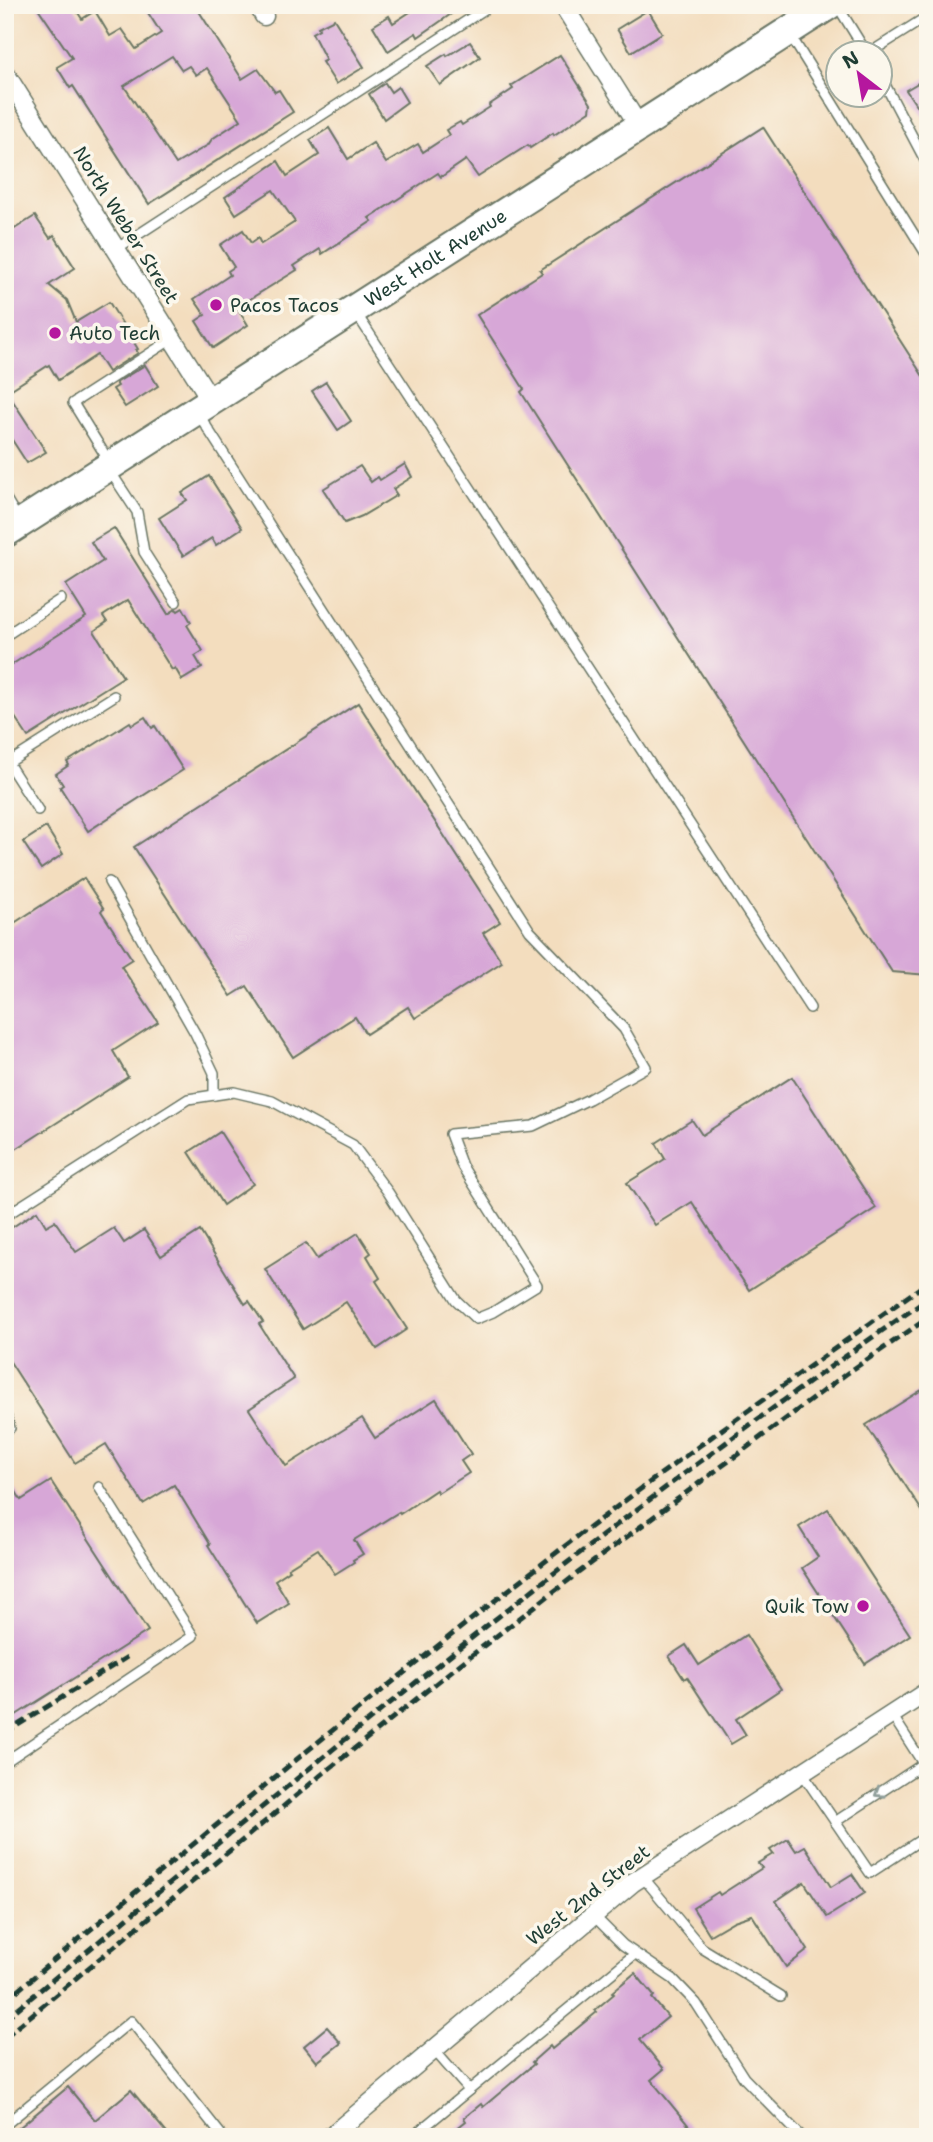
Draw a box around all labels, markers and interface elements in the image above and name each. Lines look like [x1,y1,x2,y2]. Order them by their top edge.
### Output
north arrow [824,38,894,108]
text: N [838,45,863,74]
street label: North Weber Street [67,142,185,308]
street label: West Holt Avenue [359,202,511,312]
place label: Pacos Tacos [230,293,339,318]
marker: Pacos Tacos [208,297,224,313]
place label: Auto Tech [69,321,160,346]
marker: Auto Tech [47,325,63,341]
place label: Quik Tow [765,1594,849,1619]
marker: Quik Tow [855,1598,871,1614]
one-way arrow [874,1785,887,1798]
street label: West 2nd Street [521,1839,655,1951]

